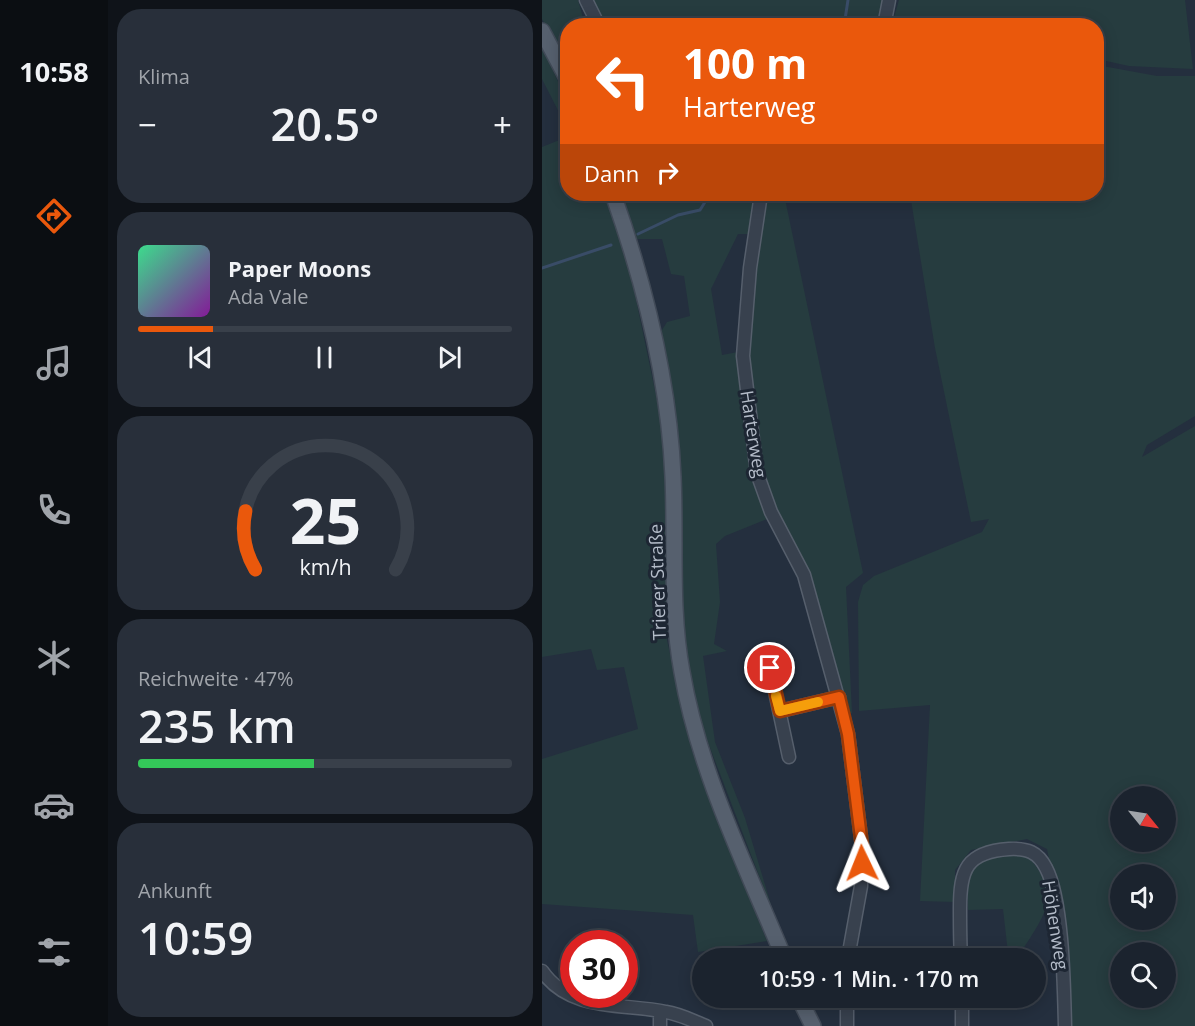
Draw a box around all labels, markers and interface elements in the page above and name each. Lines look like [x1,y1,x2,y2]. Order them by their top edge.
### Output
text: 100 m [683,34,807,91]
icon: left [584,42,662,120]
text: 10:58 [19,53,89,90]
text: Klima [138,63,190,90]
text: Harterweg [683,88,816,125]
text: 20.5° [271,93,379,154]
text: − [138,102,157,147]
text: + [493,102,512,147]
icon: right [651,156,684,189]
text: Dann [584,158,639,188]
icon: directions [33,195,75,237]
text: Paper Moons [228,253,371,283]
text: Ada Vale [228,283,309,310]
icon: previous [184,341,217,374]
icon: pause [308,341,341,374]
icon: next [433,341,466,374]
icon: music [33,342,75,384]
street label: Harterweg [735,388,773,480]
text: 25 [289,477,361,562]
icon: phone [33,489,75,531]
street label: Trierer Straße [643,523,671,641]
text: km/h [299,552,351,581]
icon: climate [33,637,75,679]
pin [744,642,795,693]
icon: arrive [753,651,786,684]
text: Reichweite · 47% [138,665,294,692]
text: 235 km [138,695,296,756]
icon: car [33,784,75,826]
north arrow [1110,786,1176,852]
map controls [1110,786,1176,1008]
position arrow [830,831,894,895]
button: sound [1110,864,1176,930]
text: Ankunft [138,877,212,904]
street label: Höhenweg [1037,879,1075,972]
text: 10:59 [138,907,253,968]
speed limit sign: 30 [560,930,638,1008]
icon: filters [33,931,75,973]
button: search [1110,942,1176,1008]
text: 10:59 · 1 Min. · 170 m [759,963,979,993]

